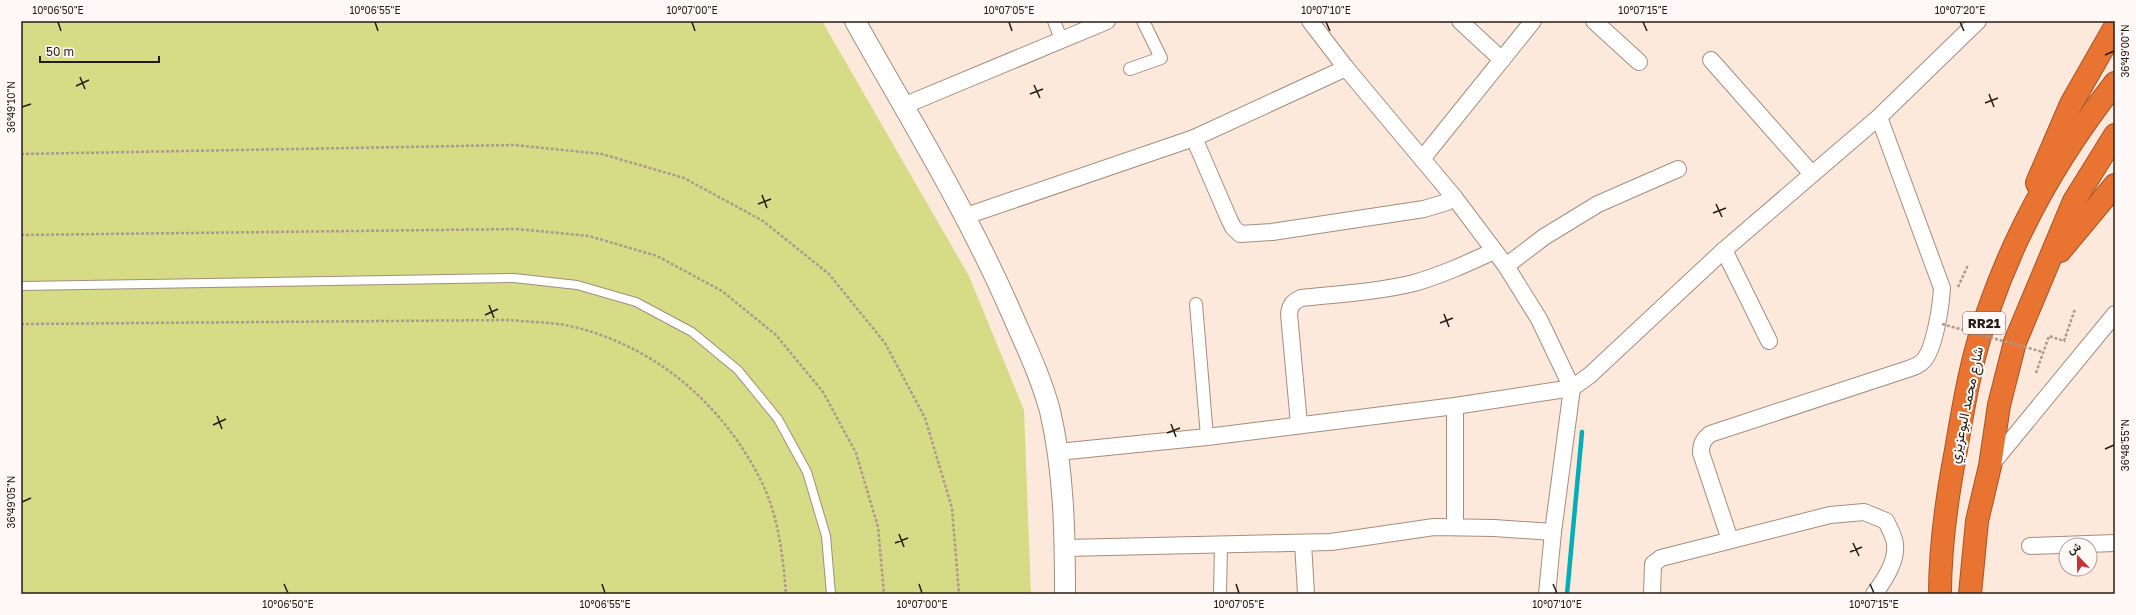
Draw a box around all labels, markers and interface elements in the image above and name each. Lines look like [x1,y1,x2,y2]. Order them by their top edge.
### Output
text: 10°06'50"E [32,4,84,16]
text: 10°06'55"E [350,4,401,16]
text: 10°07'00"E [666,4,718,16]
text: 10°07'05"E [984,4,1034,16]
text: 10°07'10"E [1301,4,1351,16]
text: 10°07'15"E [1618,4,1668,16]
text: 10°07'20"E [1935,4,1985,16]
text: 36°49'00"N [2119,24,2131,78]
scale bar [40,38,159,64]
text: 50 m [46,44,74,59]
text: 36°49'10"N [5,81,17,133]
road number: RR21 [1963,312,2005,334]
street label: شارع محمد البوعزيزي [1945,345,1990,466]
text: 36°48'55"N [2119,419,2131,471]
text: 36°49'05"N [5,476,17,528]
north arrow [2058,537,2098,577]
text: ش [2066,539,2083,557]
text: 10°06'50"E [262,598,314,610]
text: 10°06'55"E [580,598,631,610]
text: 10°07'00"E [896,598,948,610]
text: 10°07'05"E [1214,598,1264,610]
text: 10°07'10"E [1532,598,1582,610]
text: 10°07'15"E [1849,598,1899,610]

